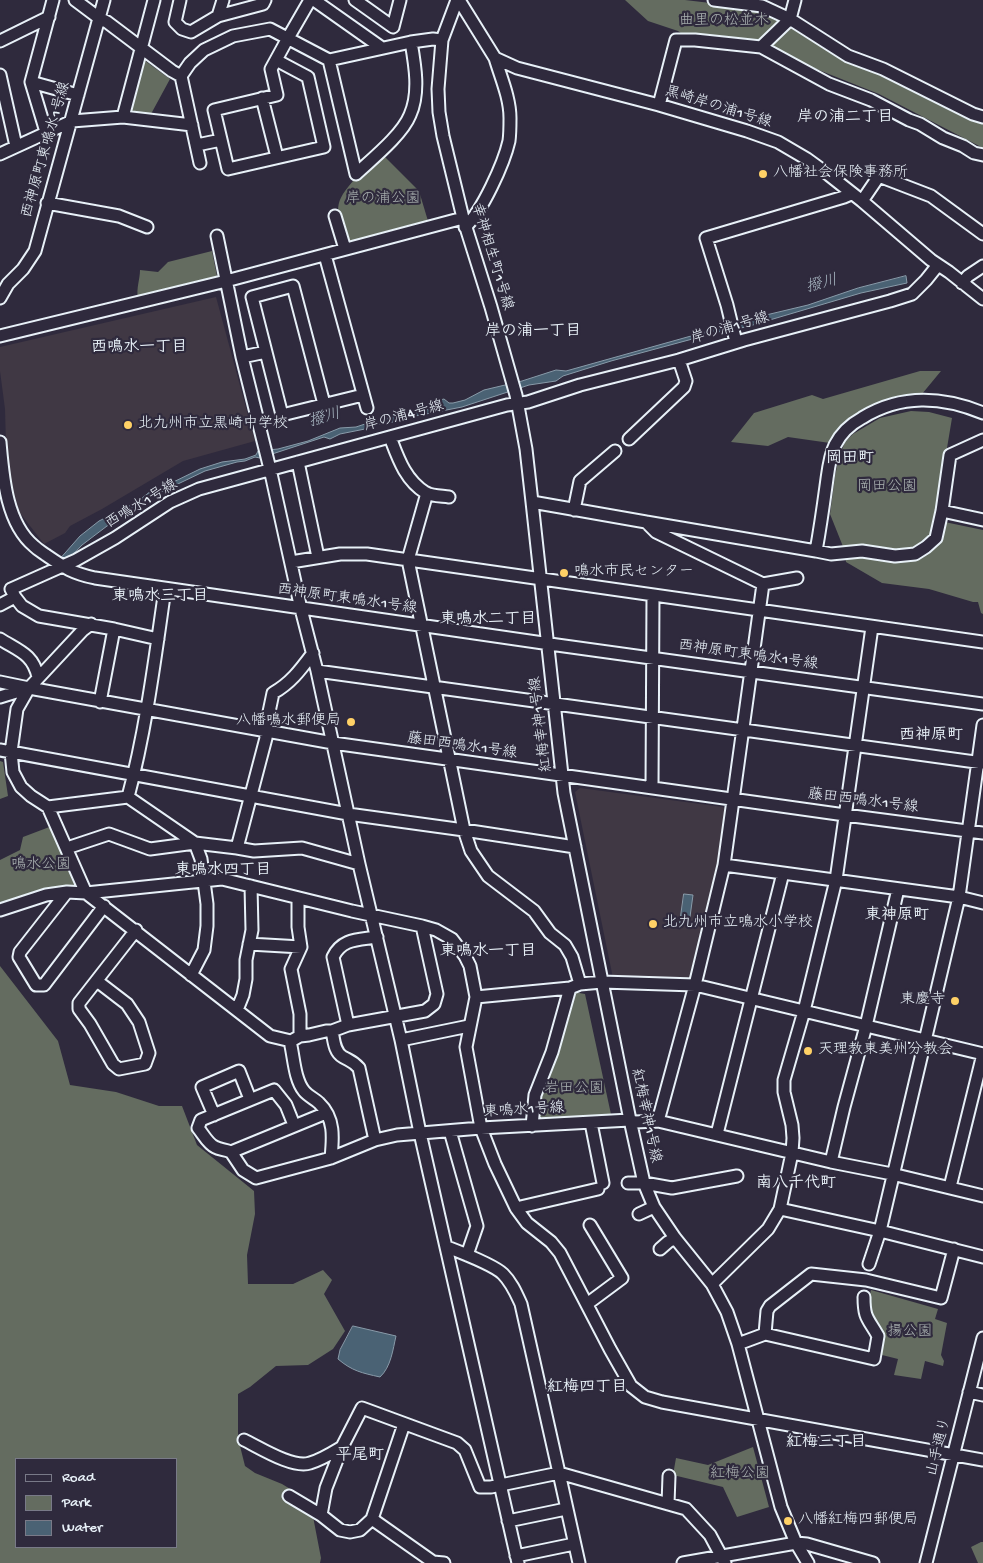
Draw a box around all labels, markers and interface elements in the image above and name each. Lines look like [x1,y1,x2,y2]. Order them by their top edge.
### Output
park label: 曲里の松並木 [679,13,769,31]
street label: 西神原町東鳴水1号線 [19,80,75,220]
street label: 黒崎岸の浦1号線 [662,83,774,133]
district label: 岸の浦二丁目 [797,109,893,129]
place label: 八幡社会保険事務所 [773,165,908,183]
marker: 八幡社会保険事務所 [757,168,769,180]
park label: 岸の浦公園 [346,191,420,209]
street label: 幸神相生町1号線 [466,201,516,313]
water label: 撥川 [804,272,840,298]
street label: 岸の浦1号線 [689,309,771,349]
district label: 岸の浦一丁目 [485,323,581,343]
district label: 西鳴水一丁目 [91,339,187,359]
street label: 岸の浦4号線 [362,398,446,436]
water label: 撥川 [307,405,343,433]
place label: 北九州市立黒崎中学校 [138,416,288,434]
marker: 北九州市立黒崎中学校 [122,419,134,431]
district label: 岡田町 [826,450,874,470]
street label: 西鳴水1号線 [103,476,181,534]
park label: 岡田公園 [857,479,917,497]
place label: 鳴水市民センター [574,564,694,582]
marker: 鳴水市民センター [558,567,570,579]
street label: 西神原町東鳴水1号線 [276,581,418,619]
district label: 東鳴水三丁目 [112,588,208,608]
district label: 東鳴水二丁目 [440,611,536,631]
street label: 西神原町東鳴水1号線 [677,637,819,675]
street label: 紅梅幸神1号線 [527,675,557,773]
place label: 八幡鳴水郵便局 [236,713,341,731]
marker: 八幡鳴水郵便局 [345,716,357,728]
district label: 西神原町 [899,727,963,747]
street label: 藤田西鳴水1号線 [406,730,518,764]
street label: 藤田西鳴水1号線 [807,786,919,818]
park label: 鳴水公園 [11,857,71,875]
district label: 東鳴水四丁目 [175,862,271,882]
district label: 東神原町 [865,907,929,927]
place label: 北九州市立鳴水小学校 [663,915,813,933]
marker: 北九州市立鳴水小学校 [647,918,659,930]
district label: 東鳴水一丁目 [440,943,536,963]
place label: 東慶寺 [900,992,945,1010]
marker: 東慶寺 [949,995,961,1007]
place label: 天理教東美州分教会 [818,1042,953,1060]
marker: 天理教東美州分教会 [802,1045,814,1057]
street label: 紅梅幸神1号線 [626,1067,664,1165]
park label: 岩田公園 [544,1081,604,1099]
street label: 東鳴水1号線 [483,1100,565,1122]
district label: 南八千代町 [756,1175,836,1195]
park label: 揚公園 [888,1324,932,1342]
district label: 紅梅四丁目 [547,1379,627,1399]
street label: 山手通り [924,1416,956,1478]
district label: 紅梅三丁目 [786,1434,866,1454]
district label: 平尾町 [336,1447,384,1467]
legend [15,1458,178,1548]
park label: 紅梅公園 [710,1466,770,1484]
text: Road [62,1469,95,1487]
text: Park [62,1494,91,1512]
place label: 八幡紅梅四郵便局 [798,1512,918,1530]
marker: 八幡紅梅四郵便局 [782,1515,794,1527]
text: Water [62,1519,102,1537]

